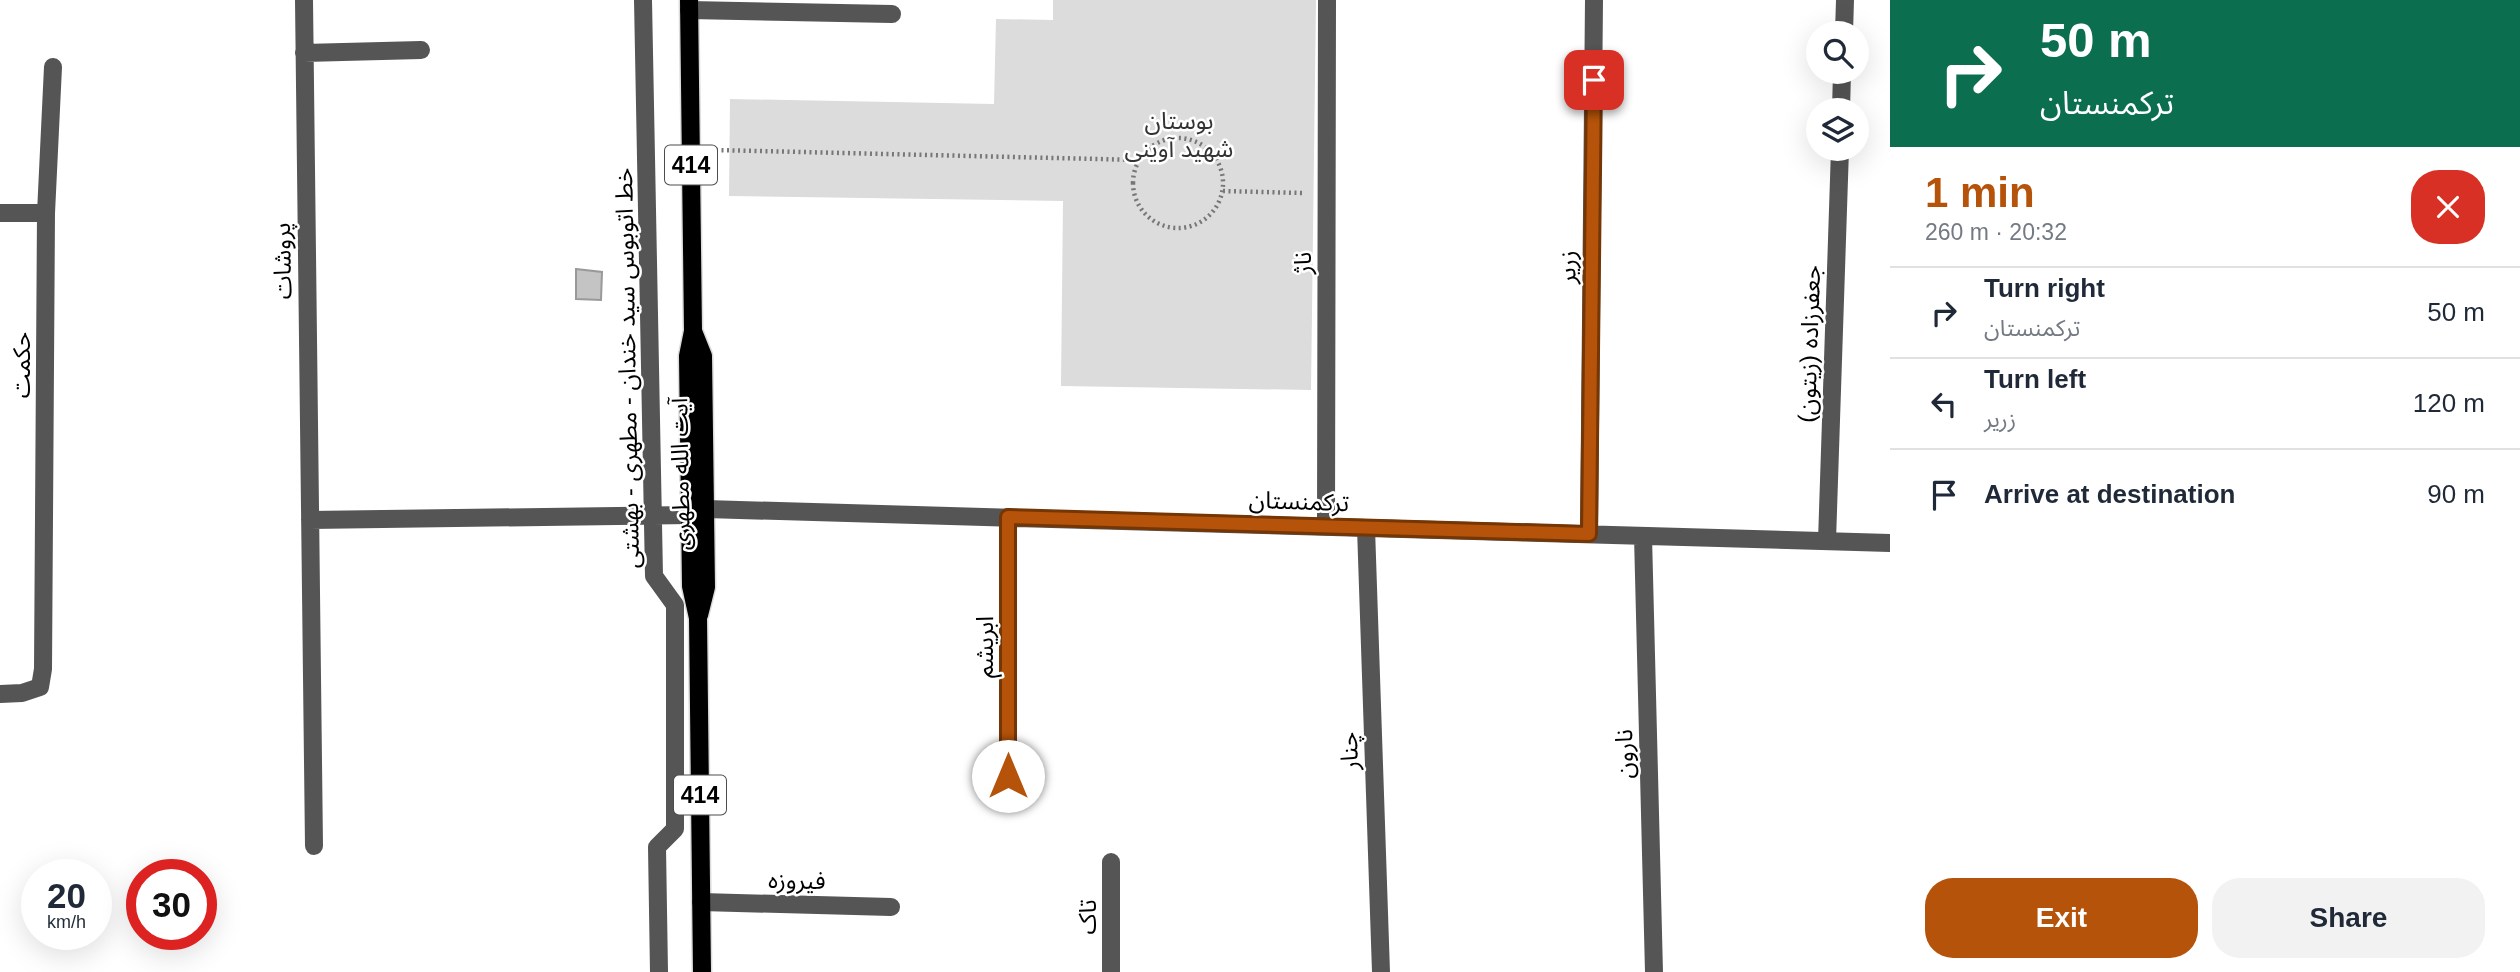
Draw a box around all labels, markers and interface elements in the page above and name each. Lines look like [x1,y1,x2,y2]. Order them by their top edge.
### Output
text: 50 m [2040,13,2152,67]
map controls [1806,21,1869,161]
button: search [1806,21,1869,84]
icon: right [1925,28,2016,119]
pin [1564,50,1624,110]
icon: arrive [1575,61,1613,99]
text: ترکمنستان [2040,85,2174,121]
button: layers [1806,98,1869,161]
park label: بوستان شهید آوینی [1125,107,1233,163]
road number: 414 [665,146,717,184]
street label: خط اتوبوس سید خندان - مطهری - بهشتی [610,167,645,569]
text: 1 min [1925,169,2035,216]
button: close [2411,170,2485,244]
text: 260 m · 20:32 [1925,219,2067,245]
street label: پروشات [268,222,298,300]
street label: زریر [1553,250,1582,285]
street label: ناژ [1289,252,1317,275]
street label: جعفرزاده (زیتون) [1793,265,1826,423]
text: Turn right [1984,273,2105,303]
icon: right [1925,294,1963,332]
text: 50 m [2427,297,2485,327]
text: ترکمنستان [1984,315,2080,341]
street label: حکمت [8,332,35,398]
text: Turn left [1984,364,2086,394]
icon: left [1925,385,1963,423]
text: 120 m [2413,388,2485,418]
street label: آیت الله مطهری [665,396,696,551]
text: زریر [1984,406,2016,432]
icon: arrive [1925,476,1963,514]
text: Arrive at destination [1984,479,2235,509]
text: 90 m [2427,479,2485,509]
street label: ترکمنستان [1248,486,1350,517]
street label: ابریشم [971,616,1002,678]
street label: نارون [1610,729,1639,779]
street label: چنار [1335,731,1365,772]
position arrow [971,739,1045,813]
road number: 414 [674,776,726,814]
speed limit sign: 30 [126,859,217,950]
street label: فیروزه [768,866,826,895]
text: 20 [47,876,86,915]
button: Exit [1925,878,2198,958]
button: Share [2212,878,2485,958]
street label: تاک [1074,899,1101,935]
text: km/h [47,912,86,932]

